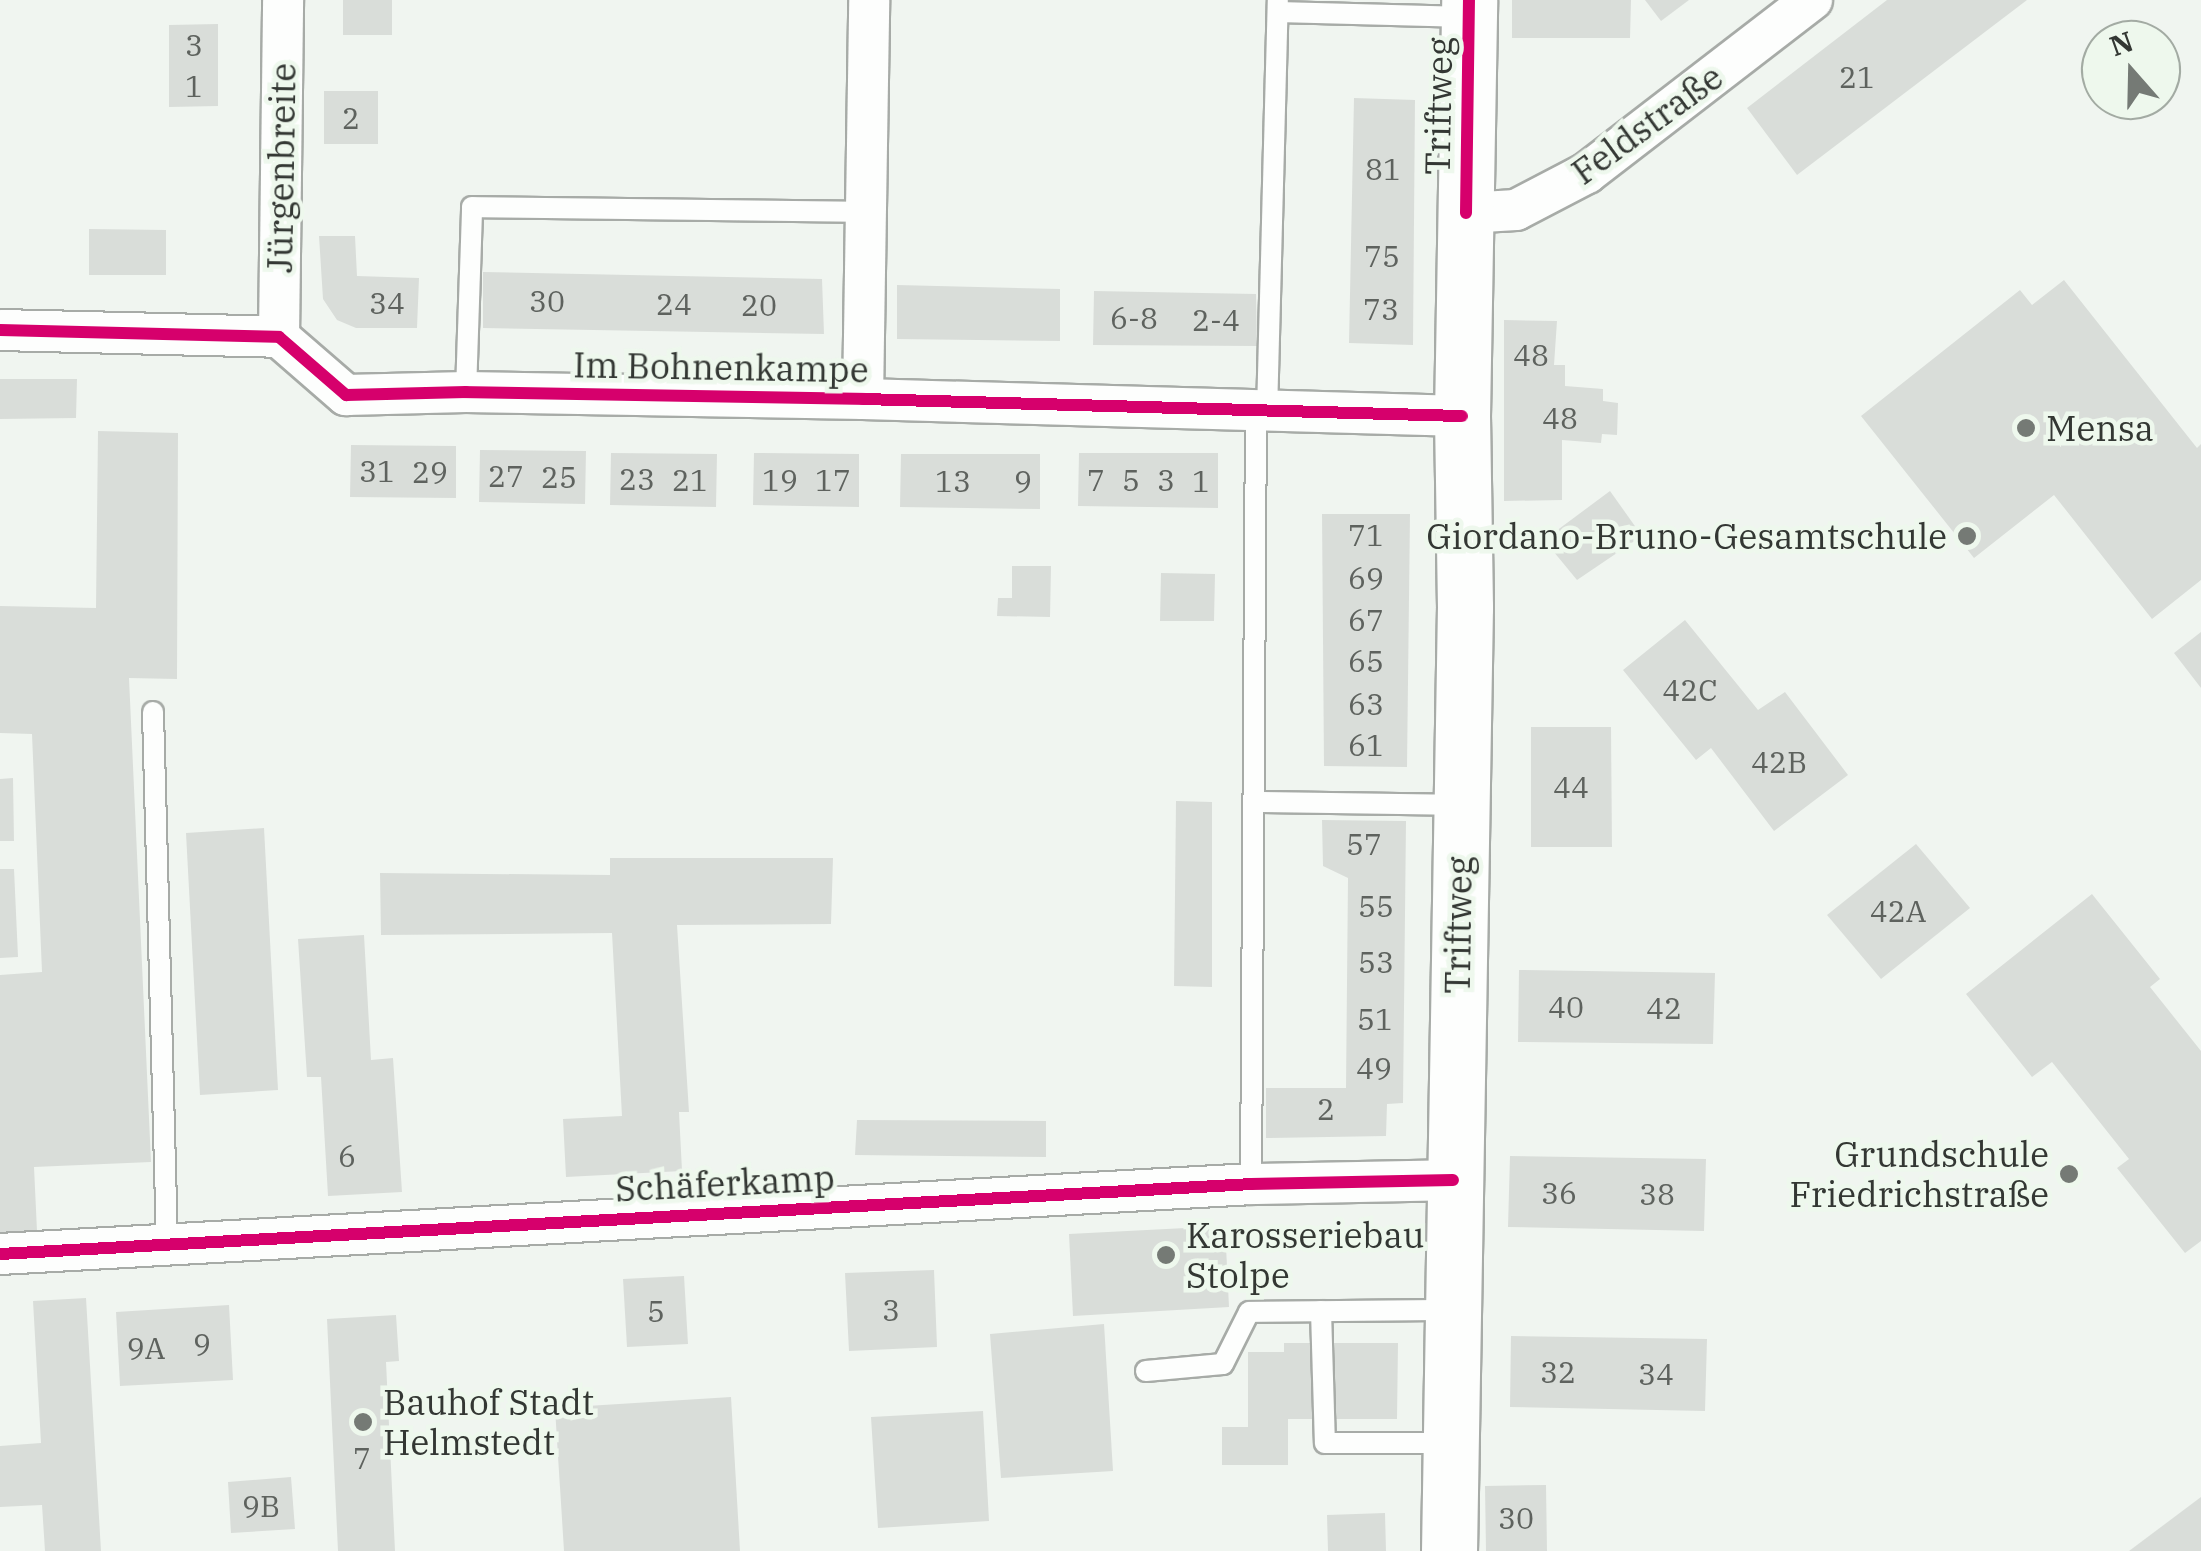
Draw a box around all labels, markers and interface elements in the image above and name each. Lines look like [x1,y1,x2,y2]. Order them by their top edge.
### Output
north arrow [2081,20,2181,120]
text: N [2105,22,2138,64]
house number: 3 [185,27,203,63]
street label: Triftweg [1416,37,1460,175]
street label: Feldstraße [1563,55,1731,193]
house number: 21 [1839,59,1875,95]
street label: Jürgenbreite [258,63,304,273]
house number: 1 [185,68,203,104]
house number: 2 [342,100,360,136]
house number: 81 [1365,151,1401,187]
house number: 75 [1364,238,1400,274]
house number: 30 [529,283,565,319]
house number: 34 [369,285,405,321]
house number: 24 [656,286,692,322]
house number: 20 [741,287,777,323]
house number: 73 [1363,291,1399,327]
house number: 6-8 [1110,300,1158,336]
house number: 2-4 [1192,302,1240,338]
house number: 48 [1513,337,1549,373]
street label: Im Bohnenkampe [573,343,869,391]
house number: 48 [1542,400,1578,436]
place label: Mensa [2046,407,2154,449]
marker: Mensa [2015,417,2037,439]
house number: 31 [359,453,395,489]
house number: 29 [412,454,448,490]
house number: 27 [488,458,524,494]
house number: 25 [541,459,577,495]
house number: 23 [619,461,655,497]
house number: 21 [672,462,708,498]
house number: 19 [762,462,798,498]
house number: 17 [815,462,851,498]
house number: 7 [1087,462,1105,498]
house number: 5 [1122,462,1140,498]
house number: 3 [1157,462,1175,498]
house number: 13 [935,463,971,499]
house number: 9 [1014,463,1032,499]
house number: 1 [1192,463,1210,499]
place label: Giordano-Bruno-Gesamtschule [1426,515,1947,557]
house number: 71 [1348,517,1384,553]
marker: Giordano-Bruno-Gesamtschule [1956,525,1978,547]
house number: 69 [1348,560,1384,596]
house number: 67 [1348,602,1384,638]
house number: 65 [1348,643,1384,679]
house number: 42C [1662,672,1718,708]
house number: 63 [1348,686,1384,722]
house number: 61 [1348,727,1384,763]
house number: 42B [1751,744,1807,780]
house number: 44 [1553,769,1589,805]
house number: 57 [1346,826,1382,862]
street label: Triftweg [1436,856,1480,994]
house number: 55 [1358,888,1394,924]
house number: 42A [1870,893,1926,929]
house number: 53 [1358,944,1394,980]
house number: 40 [1548,989,1584,1025]
house number: 42 [1646,990,1682,1026]
house number: 51 [1357,1001,1393,1037]
house number: 49 [1356,1050,1392,1086]
house number: 2 [1317,1091,1335,1127]
place label: Grundschule Friedrichstraße [1790,1133,2049,1215]
house number: 6 [338,1138,356,1174]
street label: Schäferkamp [614,1156,836,1210]
marker: Grundschule Friedrichstraße [2058,1163,2080,1185]
house number: 36 [1541,1175,1577,1211]
house number: 38 [1639,1176,1675,1212]
place label: Karosseriebau Stolpe [1186,1214,1424,1296]
marker: Karosseriebau Stolpe [1155,1244,1177,1266]
house number: 3 [882,1292,900,1328]
house number: 5 [647,1293,665,1329]
house number: 9 [193,1326,211,1362]
house number: 9A [127,1330,165,1366]
house number: 32 [1540,1354,1576,1390]
house number: 34 [1638,1356,1674,1392]
place label: Bauhof Stadt Helmstedt [383,1381,594,1463]
marker: Bauhof Stadt Helmstedt [352,1411,374,1433]
house number: 7 [353,1440,371,1476]
house number: 9B [242,1488,280,1524]
house number: 30 [1498,1500,1534,1536]

